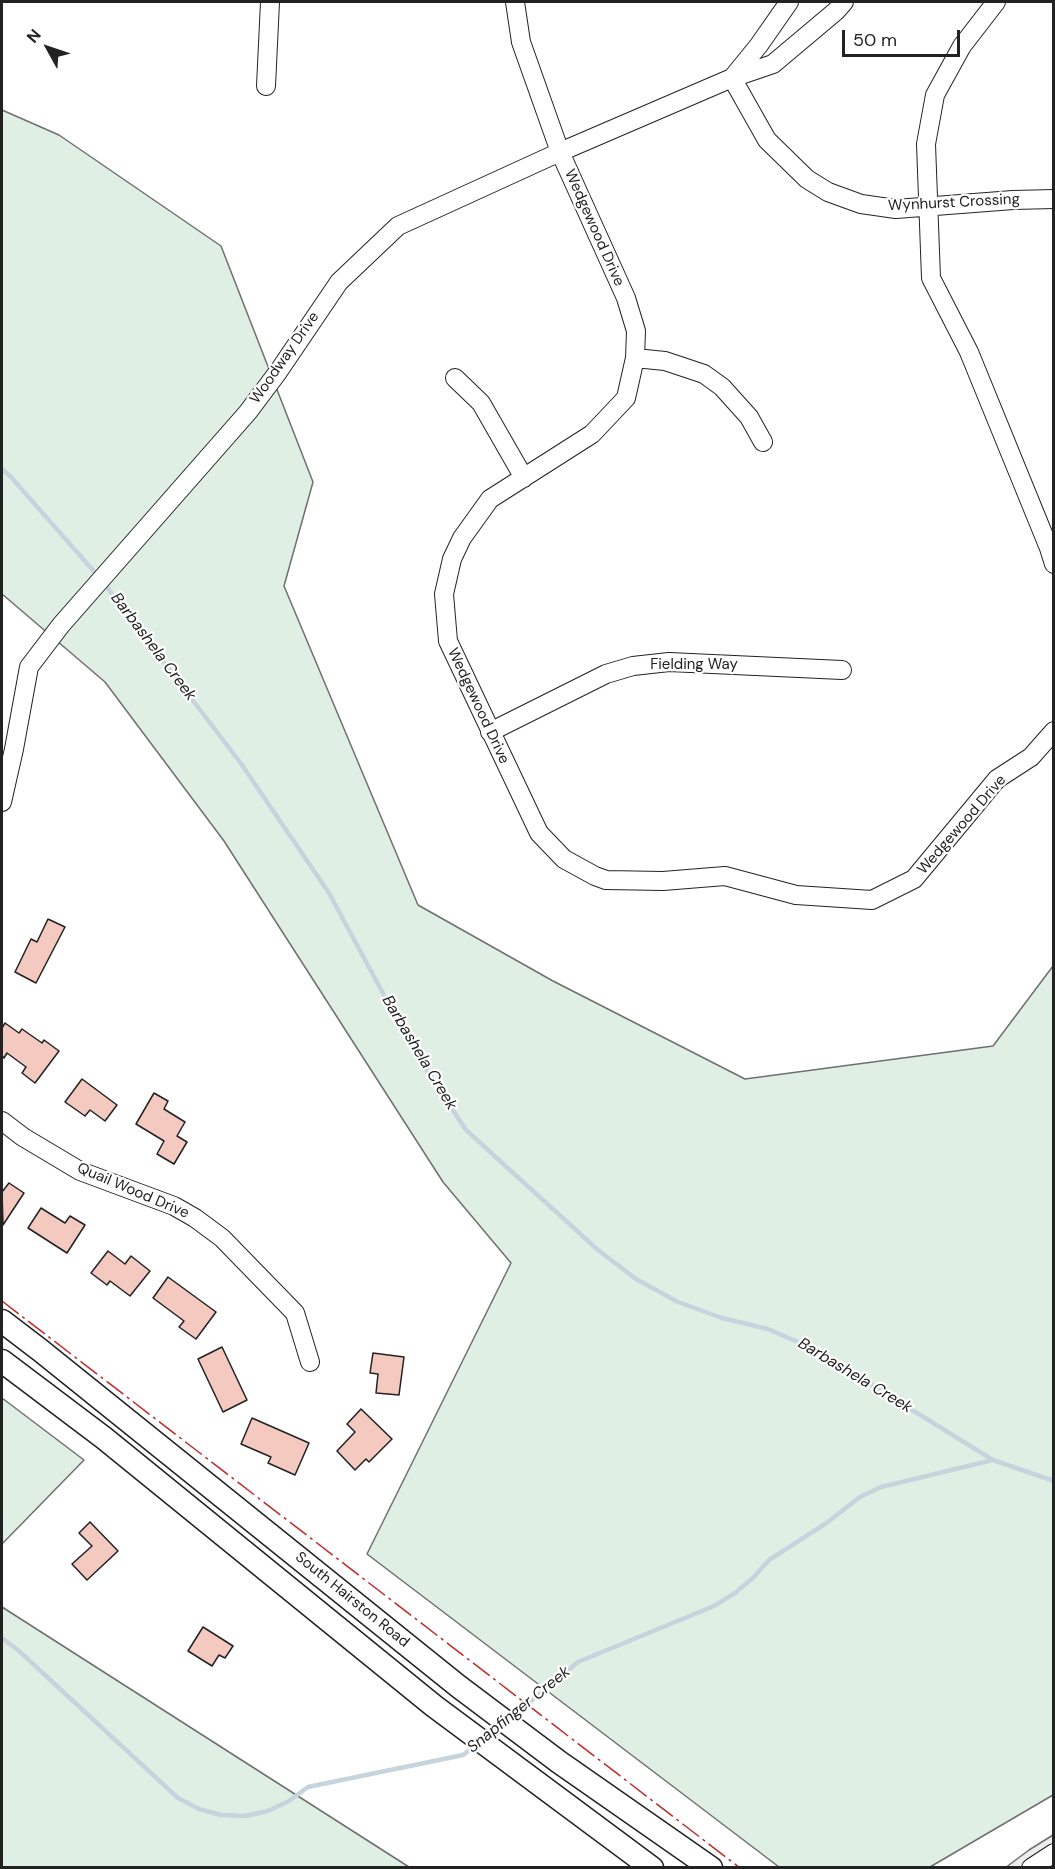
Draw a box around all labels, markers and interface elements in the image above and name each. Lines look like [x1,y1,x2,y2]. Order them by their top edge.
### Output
north arrow [18,18,78,78]
scale bar [845,18,964,56]
text: N [22,25,46,47]
text: 50 m [853,28,897,52]
street label: Wedgewood Drive [560,167,628,289]
street label: Wynhurst Crossing [888,191,1020,215]
street label: Woodway Drive [247,309,323,407]
water label: Barbashela Creek [106,589,200,705]
street label: Wedgewood Drive [443,645,513,767]
street label: Fielding Way [650,656,738,674]
street label: Wedgewood Drive [914,772,1010,878]
water label: Barbashela Creek [377,992,461,1114]
street label: Quail Wood Drive [74,1159,192,1223]
water label: Barbashela Creek [794,1334,916,1418]
street label: South Hairston Road [291,1548,413,1652]
water label: Snapfinger Creek [464,1662,574,1758]

